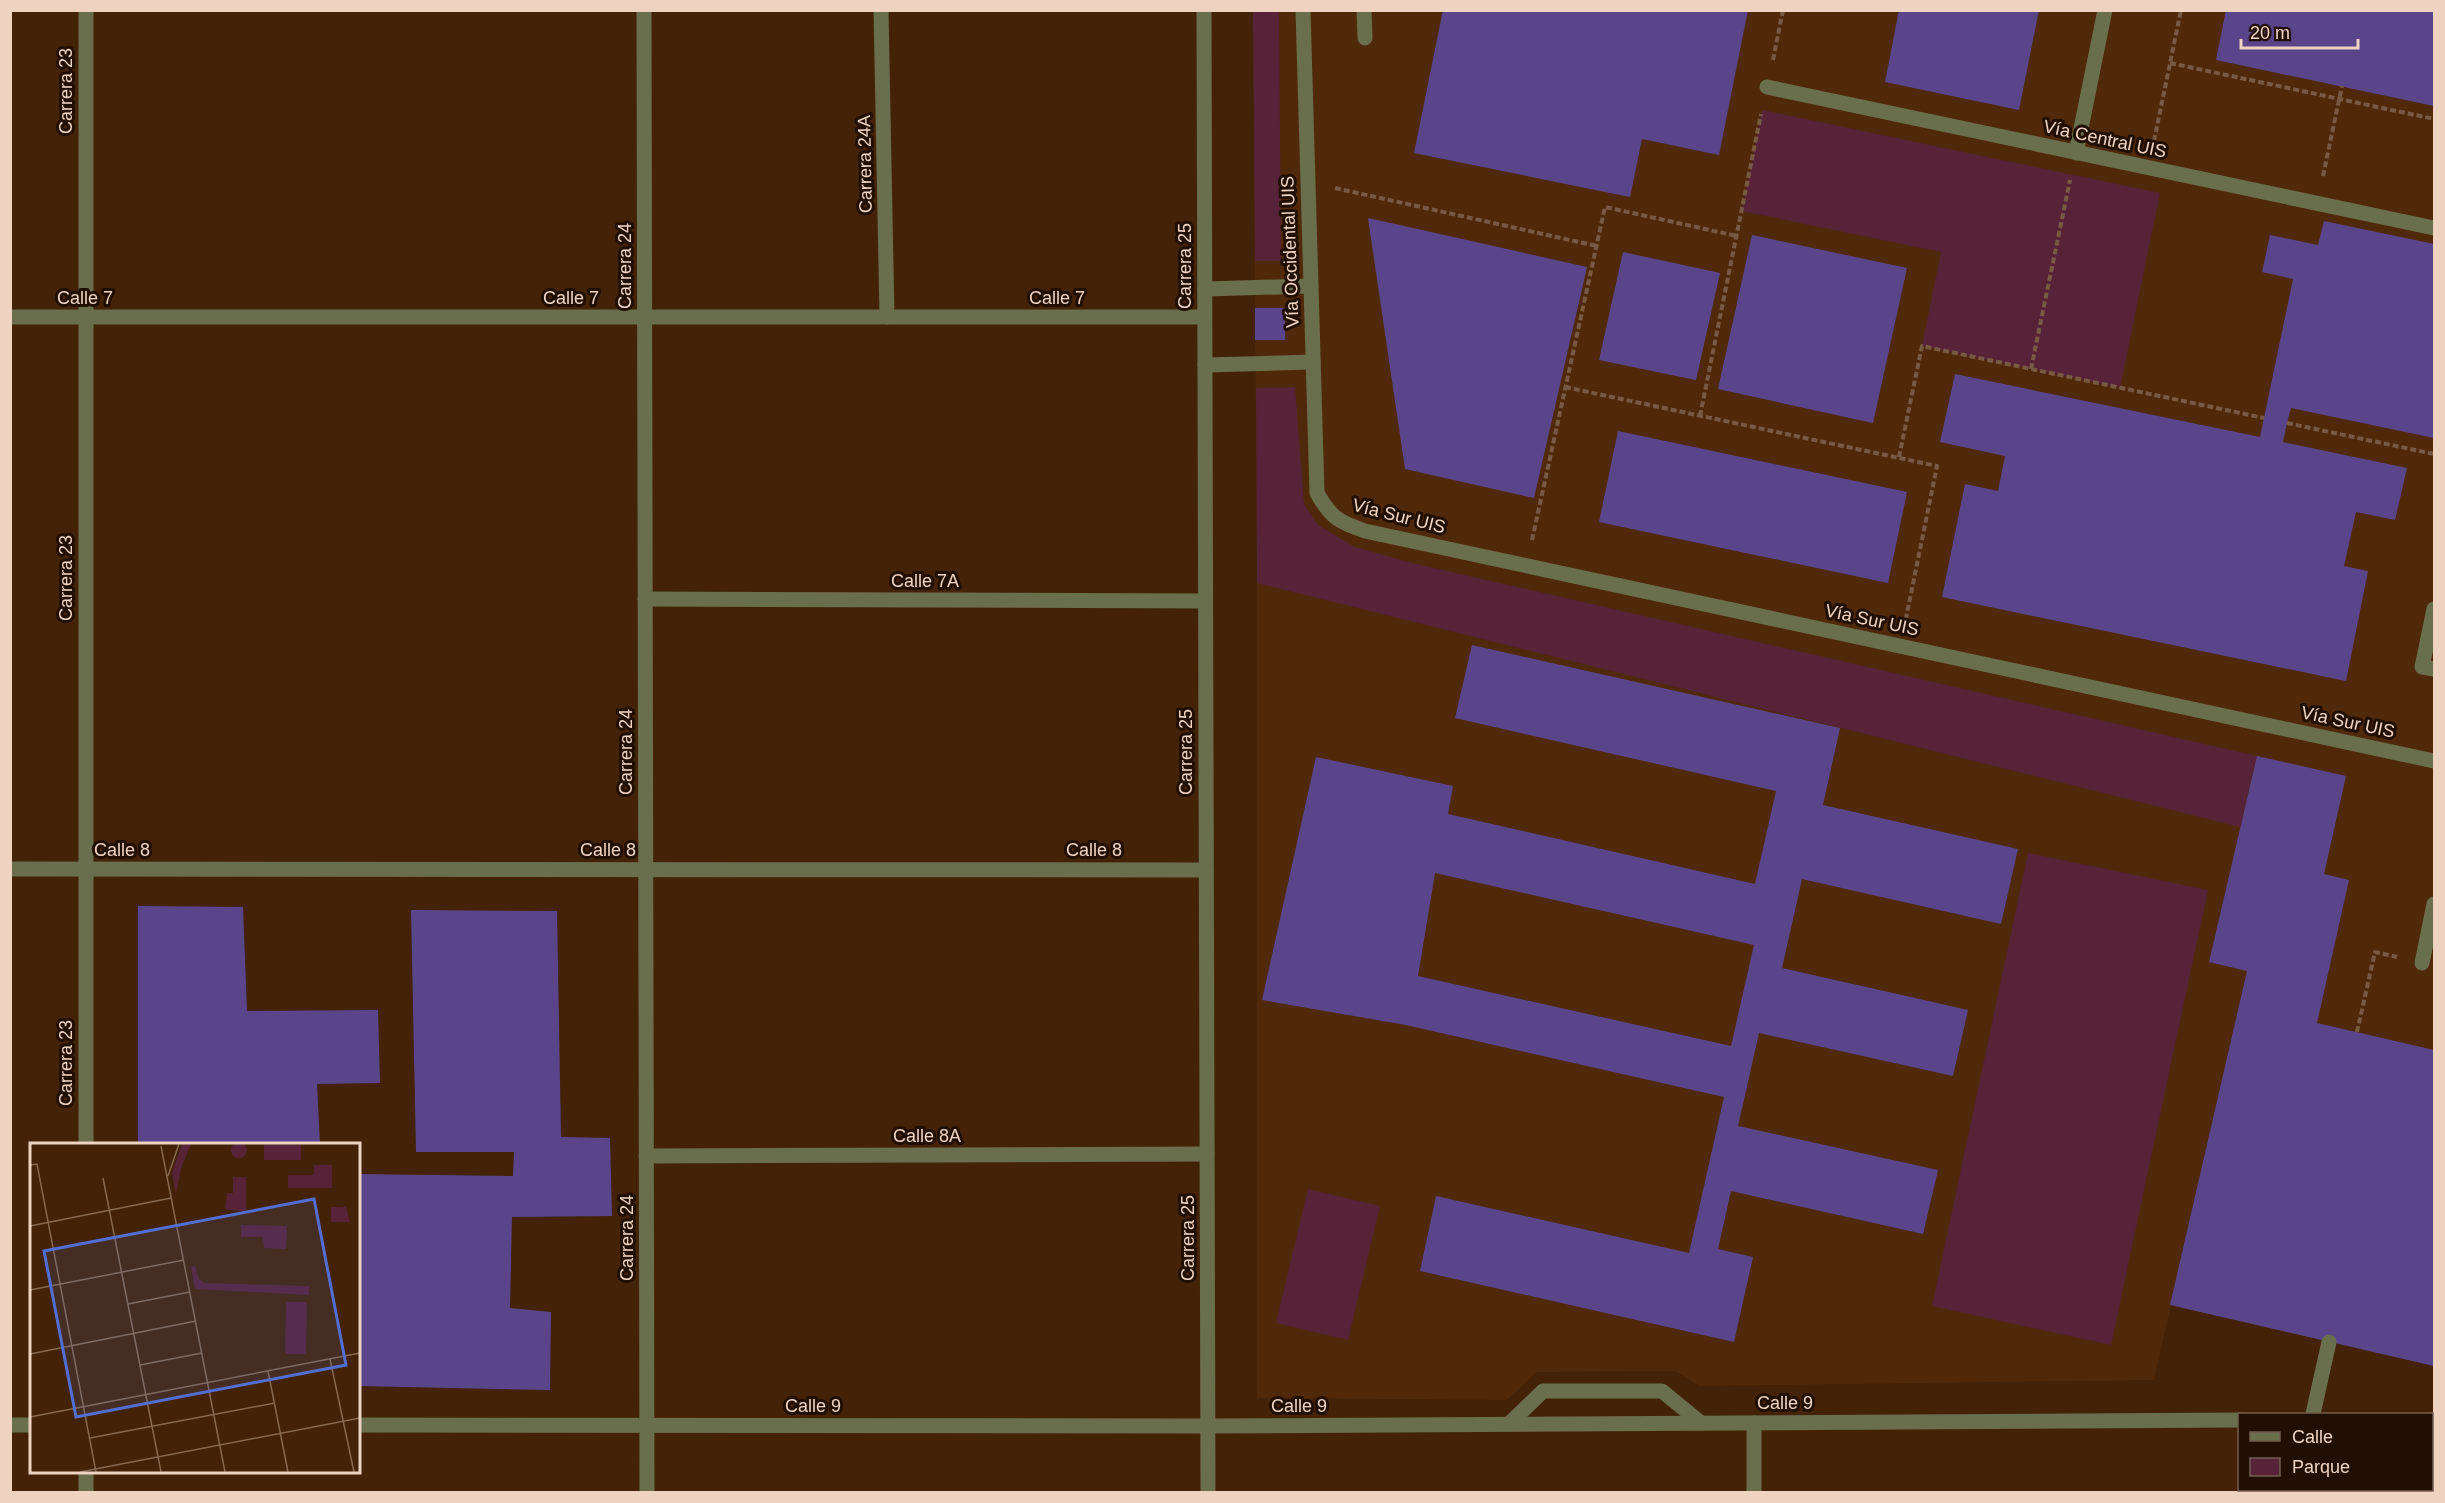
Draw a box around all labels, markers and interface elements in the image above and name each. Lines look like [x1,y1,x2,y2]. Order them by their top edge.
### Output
scale bar [2241,12,2358,50]
text: 20 m [2250,23,2290,43]
street label: Carrera 23 [56,48,76,134]
street label: Carrera 24A [854,115,876,213]
street label: Vía Central UIS [2042,116,2168,162]
street label: Vía Occidental UIS [1277,176,1303,328]
street label: Carrera 24 [615,223,635,309]
street label: Carrera 25 [1175,223,1195,309]
street label: Calle 7 [57,288,113,308]
street label: Calle 7 [543,288,599,308]
street label: Calle 7 [1029,288,1085,308]
street label: Vía Sur UIS [1350,495,1448,537]
street label: Carrera 23 [56,535,76,621]
street label: Calle 7A [891,571,959,591]
street label: Vía Sur UIS [1823,600,1921,640]
street label: Vía Sur UIS [2299,702,2397,742]
street label: Carrera 24 [616,709,636,795]
street label: Carrera 25 [1176,709,1196,795]
street label: Calle 8 [94,840,150,860]
street label: Calle 8 [580,840,636,860]
street label: Calle 8 [1066,840,1122,860]
street label: Carrera 23 [56,1020,76,1106]
street label: Calle 8A [893,1126,961,1146]
inset map [30,1143,360,1473]
street label: Carrera 24 [617,1195,637,1281]
street label: Carrera 25 [1178,1195,1198,1281]
street label: Calle 9 [1757,1393,1813,1413]
street label: Calle 9 [785,1396,841,1416]
street label: Calle 9 [1271,1396,1327,1416]
legend [2238,1413,2433,1491]
text: Calle [2292,1427,2333,1447]
text: Parque [2292,1457,2350,1477]

